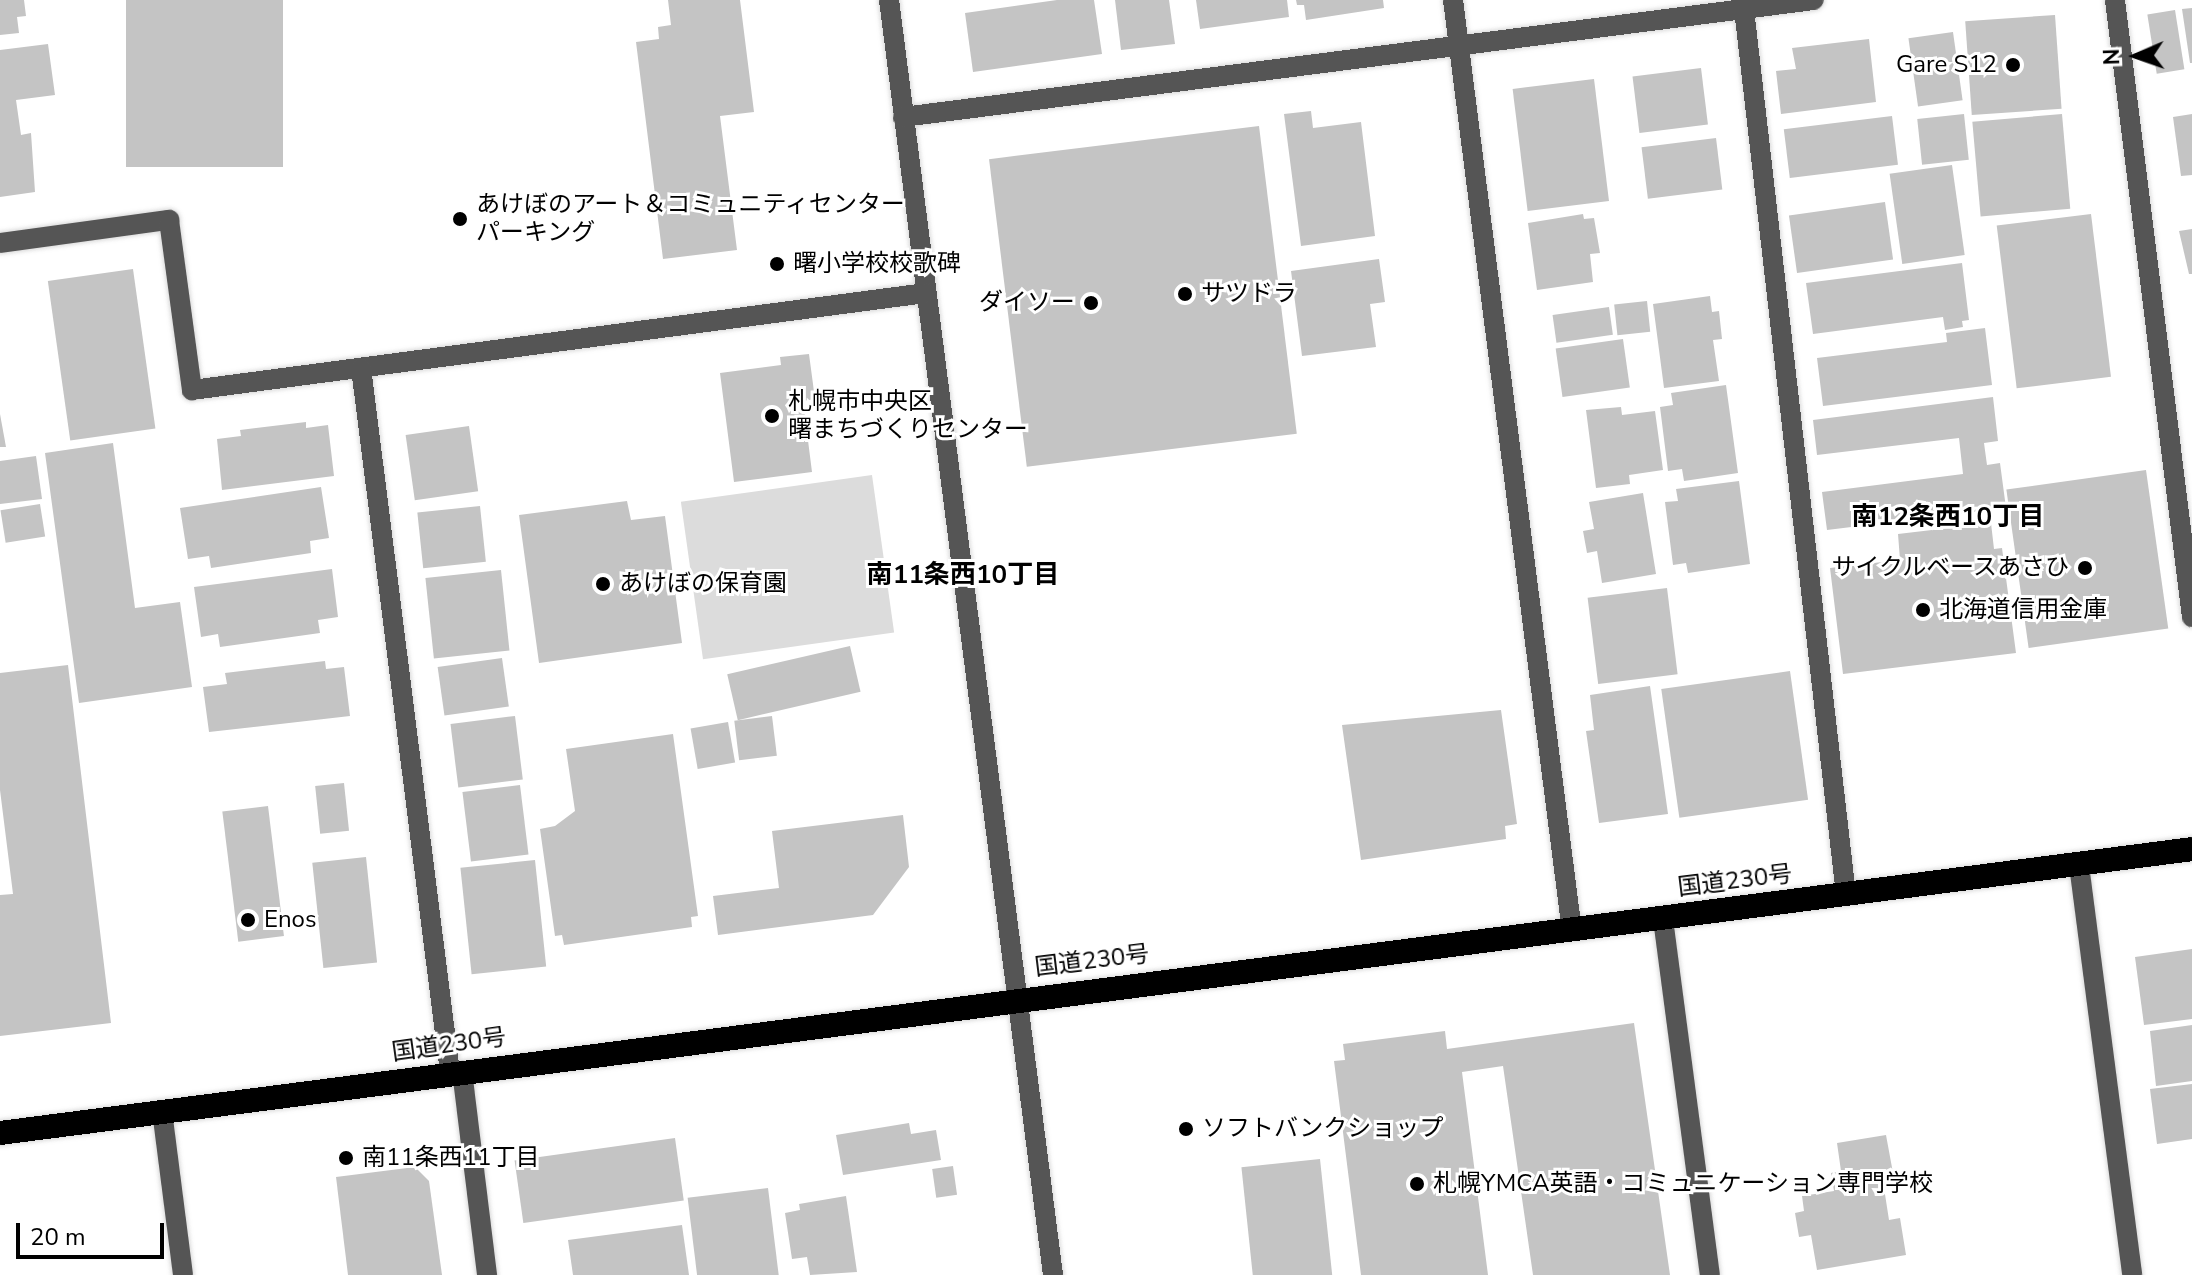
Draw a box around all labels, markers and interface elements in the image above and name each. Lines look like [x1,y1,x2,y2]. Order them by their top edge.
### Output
north arrow [2096,16,2176,96]
text: N [2097,48,2127,66]
place label: Gare S12 [1896,51,1997,79]
marker: Gare S12 [2004,56,2022,74]
place label: あけぼのアート＆コミュニティセンター パーキング [476,191,907,247]
marker: あけぼのアート＆コミュニティセンター パーキング [451,210,469,228]
place label: 曙小学校校歌碑 [793,250,961,278]
marker: 曙小学校校歌碑 [768,255,786,273]
place label: サツドラ [1201,280,1297,308]
marker: サツドラ [1176,285,1194,303]
place label: ダイソー [979,289,1075,317]
marker: ダイソー [1082,294,1100,312]
place label: 札幌市中央区 曙まちづくりセンター [788,388,1028,444]
marker: 札幌市中央区 曙まちづくりセンター [763,407,781,425]
district label: 南12条西10丁目 [1852,501,2044,533]
place label: サイクルベースあさひ [1829,554,2069,582]
district label: 南11条西10丁目 [867,559,1059,591]
marker: サイクルベースあさひ [2076,559,2094,577]
place label: あけぼの保育園 [619,570,787,598]
marker: あけぼの保育園 [594,575,612,593]
place label: 北海道信用金庫 [1939,596,2107,624]
marker: 北海道信用金庫 [1914,601,1932,619]
street label: 国道230号 [1676,860,1794,902]
place label: Enos [264,906,317,934]
marker: Enos [239,911,257,929]
street label: 国道230号 [1033,940,1151,982]
street label: 国道230号 [390,1023,508,1067]
place label: ソフトバンクショップ [1202,1115,1442,1143]
marker: ソフトバンクショップ [1177,1120,1195,1138]
place label: 南11条西11丁目 [362,1144,540,1172]
marker: 南11条西11丁目 [337,1149,355,1167]
place label: 札幌YMCA英語・コミュニケーション専門学校 [1433,1170,1933,1198]
marker: 札幌YMCA英語・コミュニケーション専門学校 [1408,1175,1426,1193]
scale bar [20,1207,168,1257]
text: 20 m [30,1221,86,1253]

